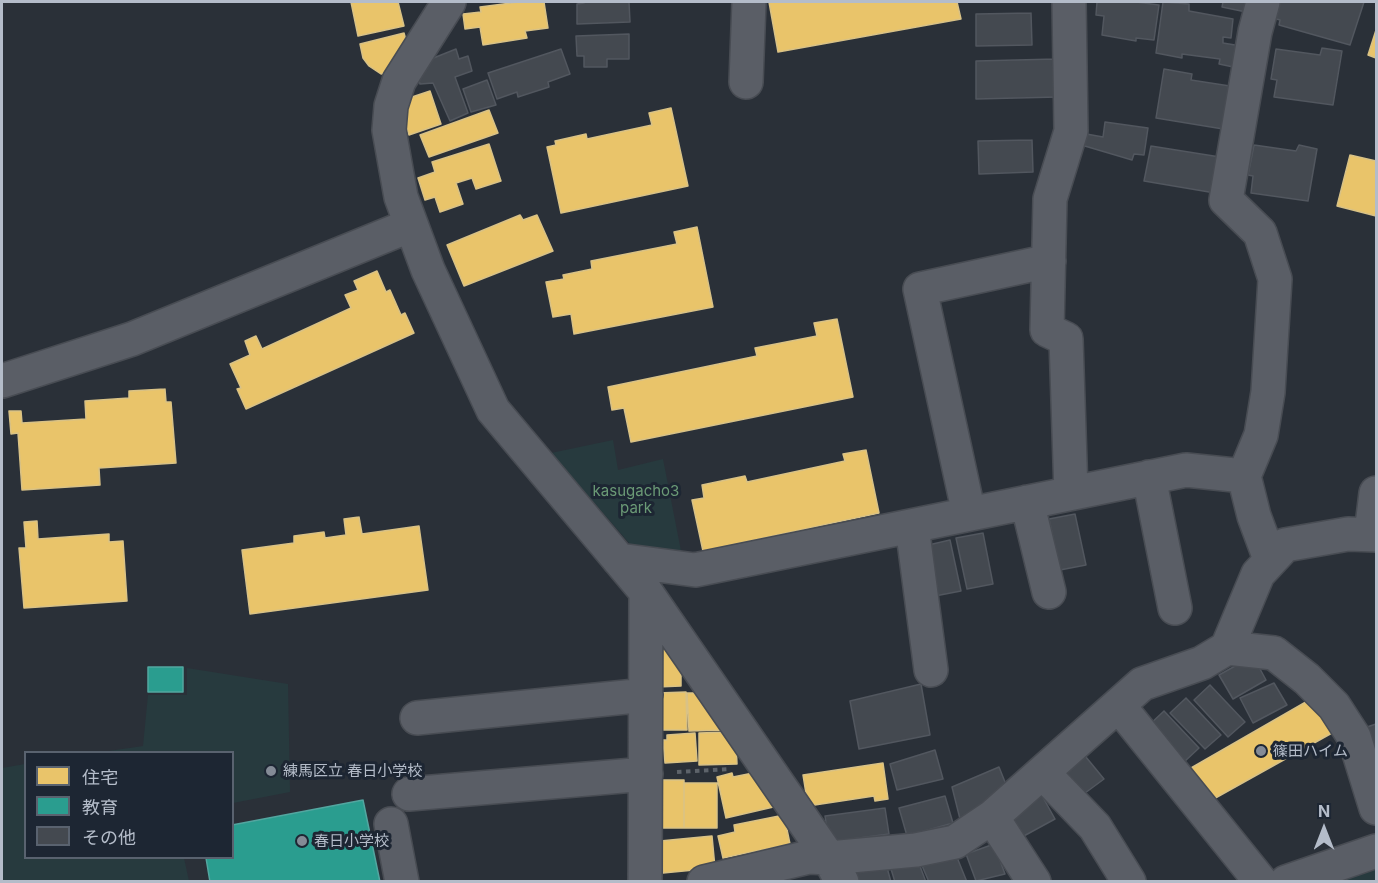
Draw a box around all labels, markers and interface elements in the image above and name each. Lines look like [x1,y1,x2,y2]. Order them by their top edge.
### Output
park label: kasugacho3 park [593,482,679,517]
place label: 篠田ハイム [1273,742,1348,760]
marker: 篠田ハイム [1254,744,1268,758]
legend [24,751,234,859]
place label: 練馬区立 春日小学校 [283,762,422,780]
marker: 練馬区立 春日小学校 [264,764,278,778]
text: 住宅 [82,767,118,788]
text: 教育 [82,797,118,818]
north arrow [1294,799,1354,859]
text: N [1318,801,1330,821]
text: その他 [82,827,136,848]
place label: 春日小学校 [314,832,389,850]
marker: 春日小学校 [295,834,309,848]

